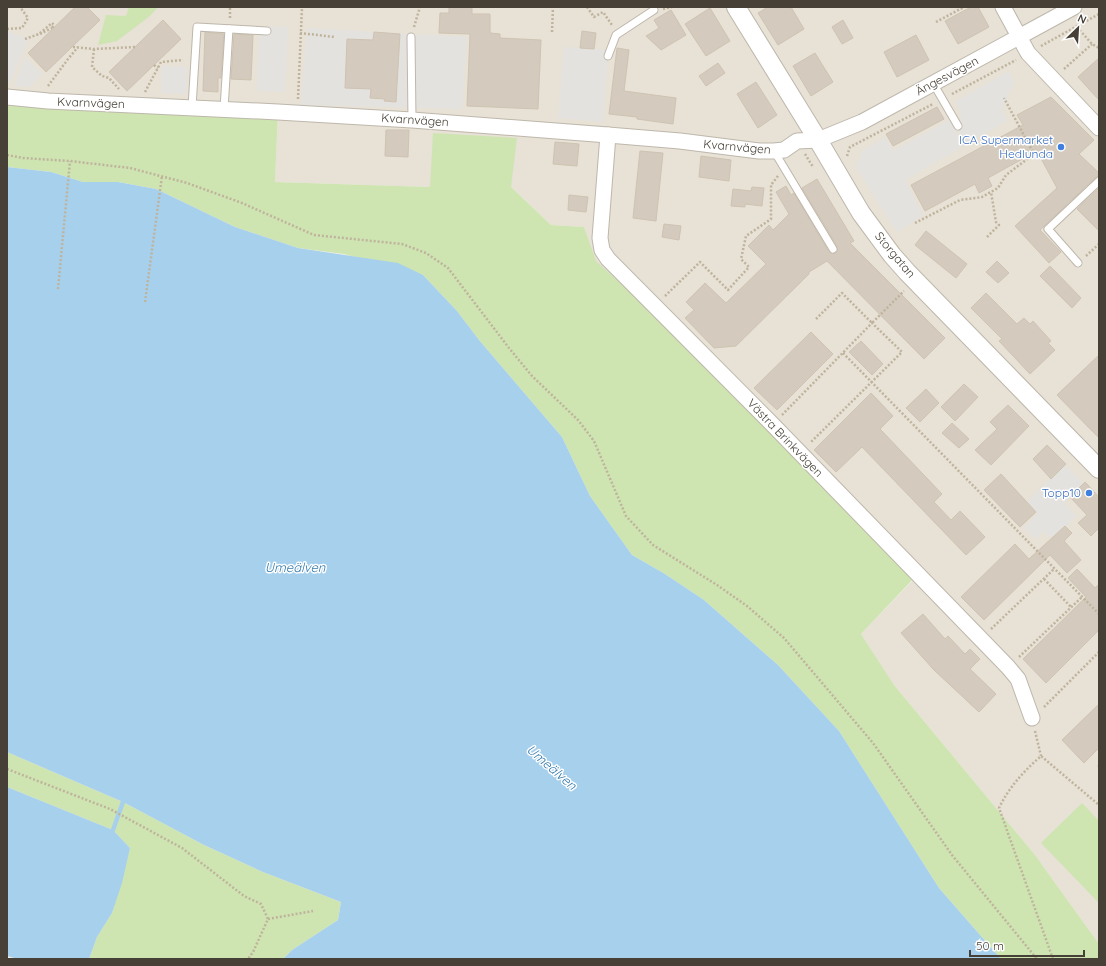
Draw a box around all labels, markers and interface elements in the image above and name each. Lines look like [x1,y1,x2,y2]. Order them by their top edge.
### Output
north arrow [1058,8,1098,48]
text: N [1076,11,1089,27]
street label: Ängesvägen [913,53,981,98]
street label: Kvarnvägen [57,94,125,111]
street label: Kvarnvägen [381,110,449,129]
place label: ICA Supermarket Hedlunda [959,132,1053,161]
street label: Kvarnvägen [703,136,771,157]
marker: ICA Supermarket Hedlunda [1056,142,1066,152]
street label: Storgatan [872,229,919,281]
street label: Västra Brinkvägen [744,395,826,480]
place label: Topp10 [1042,485,1081,500]
marker: Topp10 [1084,488,1094,498]
water label: Umeälven [265,559,326,575]
water label: Umeälven [524,741,581,793]
scale bar [970,932,1084,958]
text: 50 m [976,938,1004,953]

